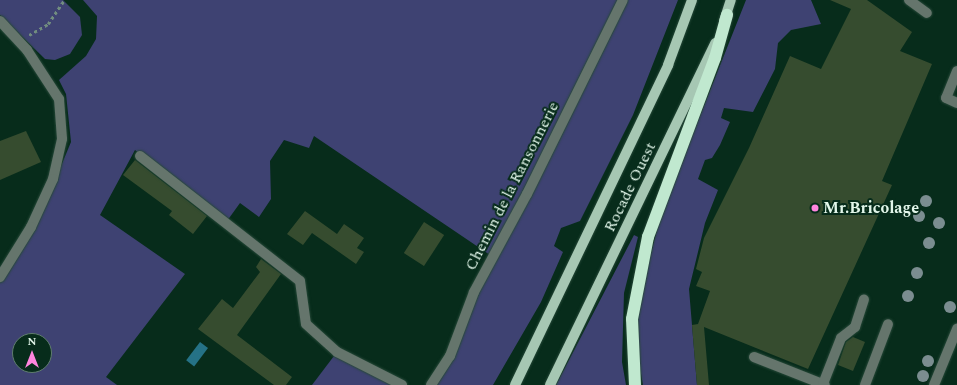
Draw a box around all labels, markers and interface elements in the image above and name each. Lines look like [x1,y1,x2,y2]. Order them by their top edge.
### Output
street label: Chemin de la Ransonnerie [461,98,563,274]
street label: Rocade Ouest [600,139,660,235]
place label: Mr.Bricolage [823,198,919,218]
marker: Mr.Bricolage [810,203,820,213]
north arrow [12,333,52,373]
text: N [28,333,36,350]

